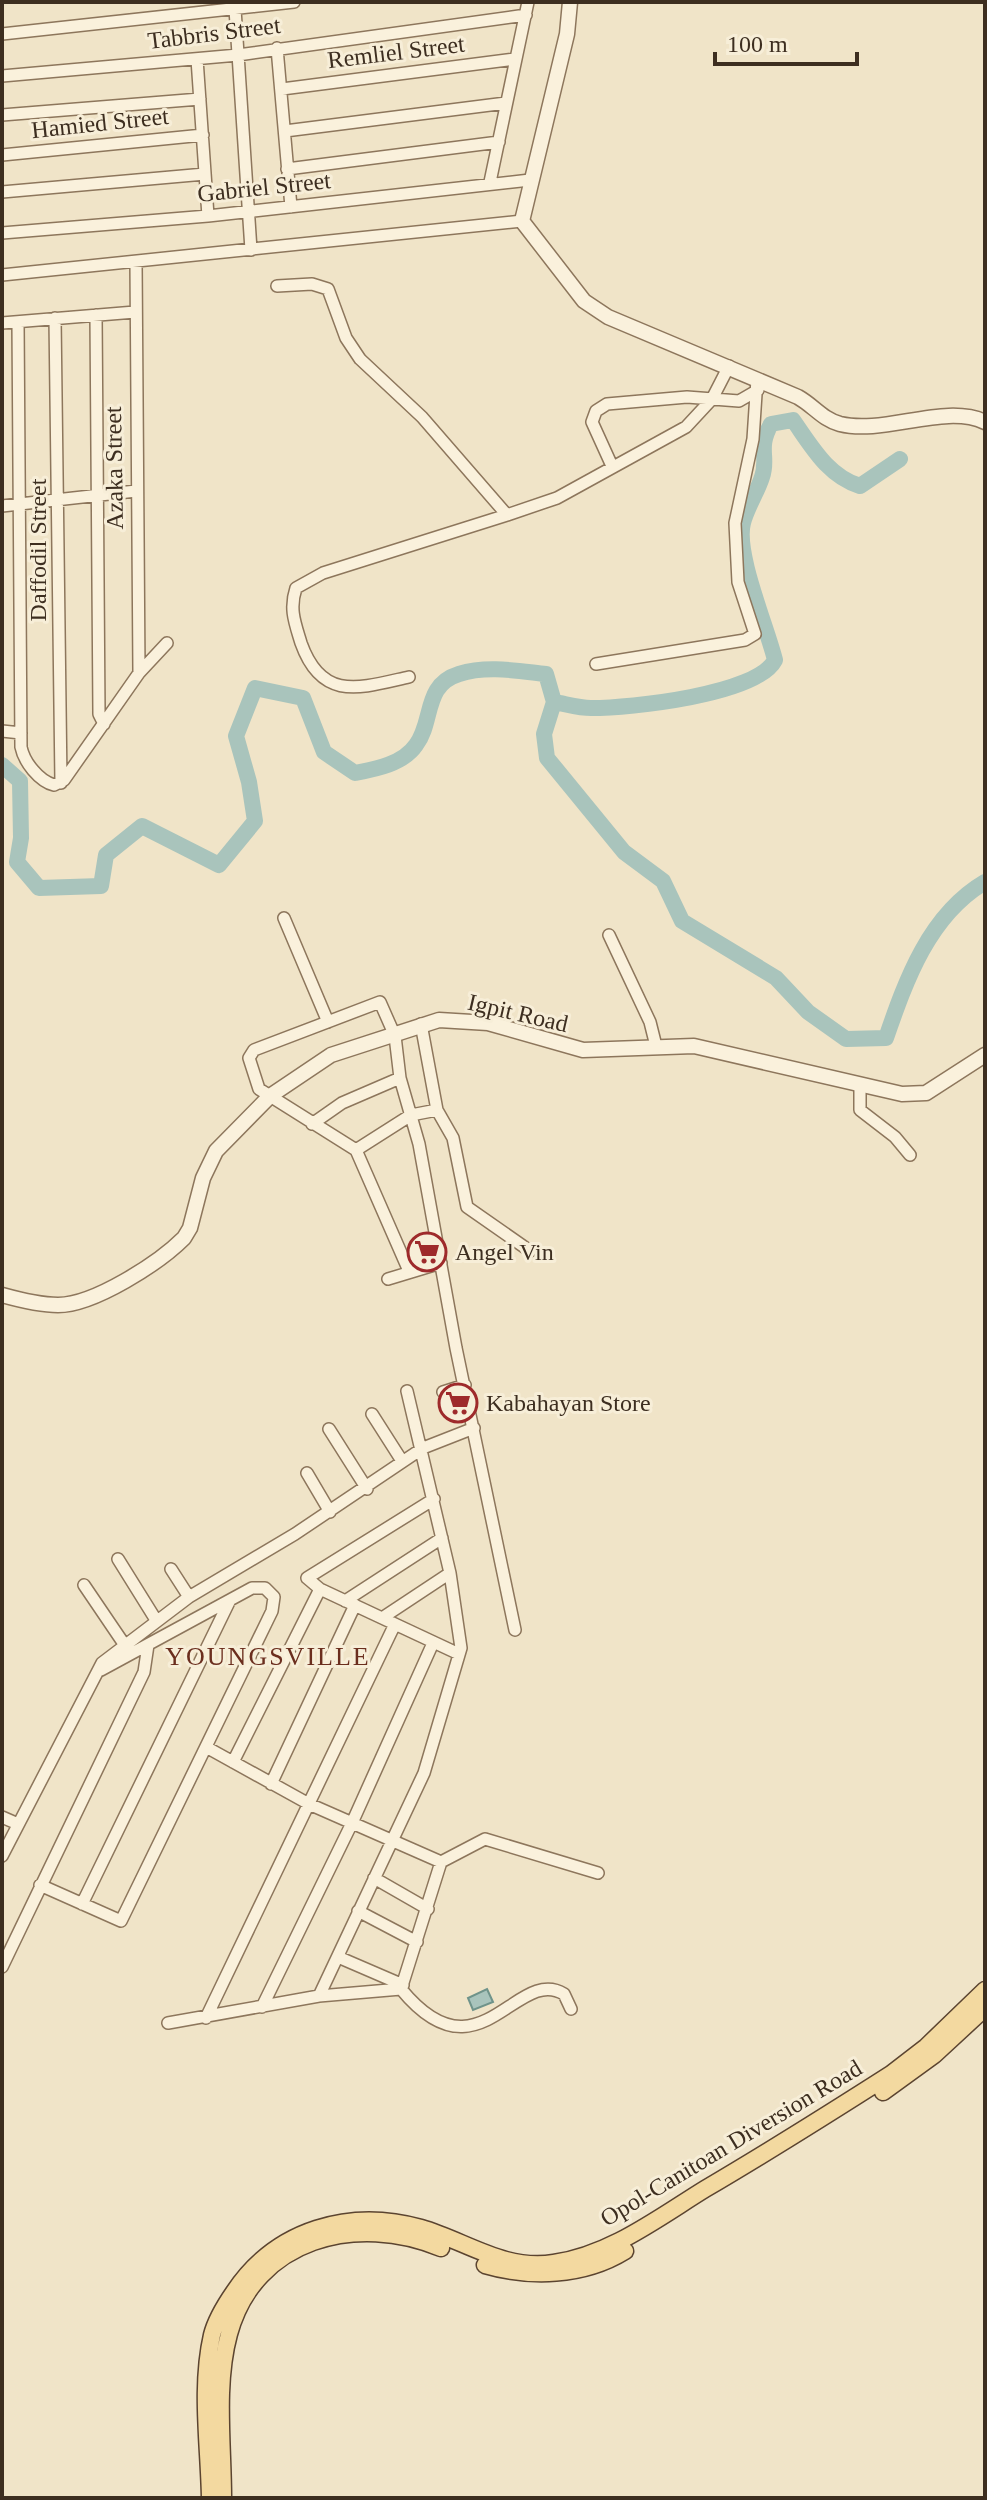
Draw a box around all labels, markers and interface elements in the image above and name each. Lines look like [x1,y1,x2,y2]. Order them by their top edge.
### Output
street label: Tabbris Street [146,12,282,54]
scale bar [715,16,857,66]
street label: Remliel Street [326,31,466,73]
text: 100 m [727,31,788,57]
street label: Hamied Street [30,103,170,143]
street label: Gabriel Street [196,167,332,207]
street label: Azaka Street [100,406,128,530]
street label: Daffodil Street [25,478,51,621]
street label: Igpit Road [465,989,571,1037]
supermarket icon: Angel Vin [406,1231,448,1273]
place label: Angel Vin [455,1239,554,1265]
supermarket icon: Kabahayan Store [437,1382,479,1424]
place label: Kabahayan Store [486,1390,651,1416]
district label: YOUNGSVILLE [165,1642,371,1671]
street label: Opol-Canitoan Diversion Road [596,2055,866,2231]

